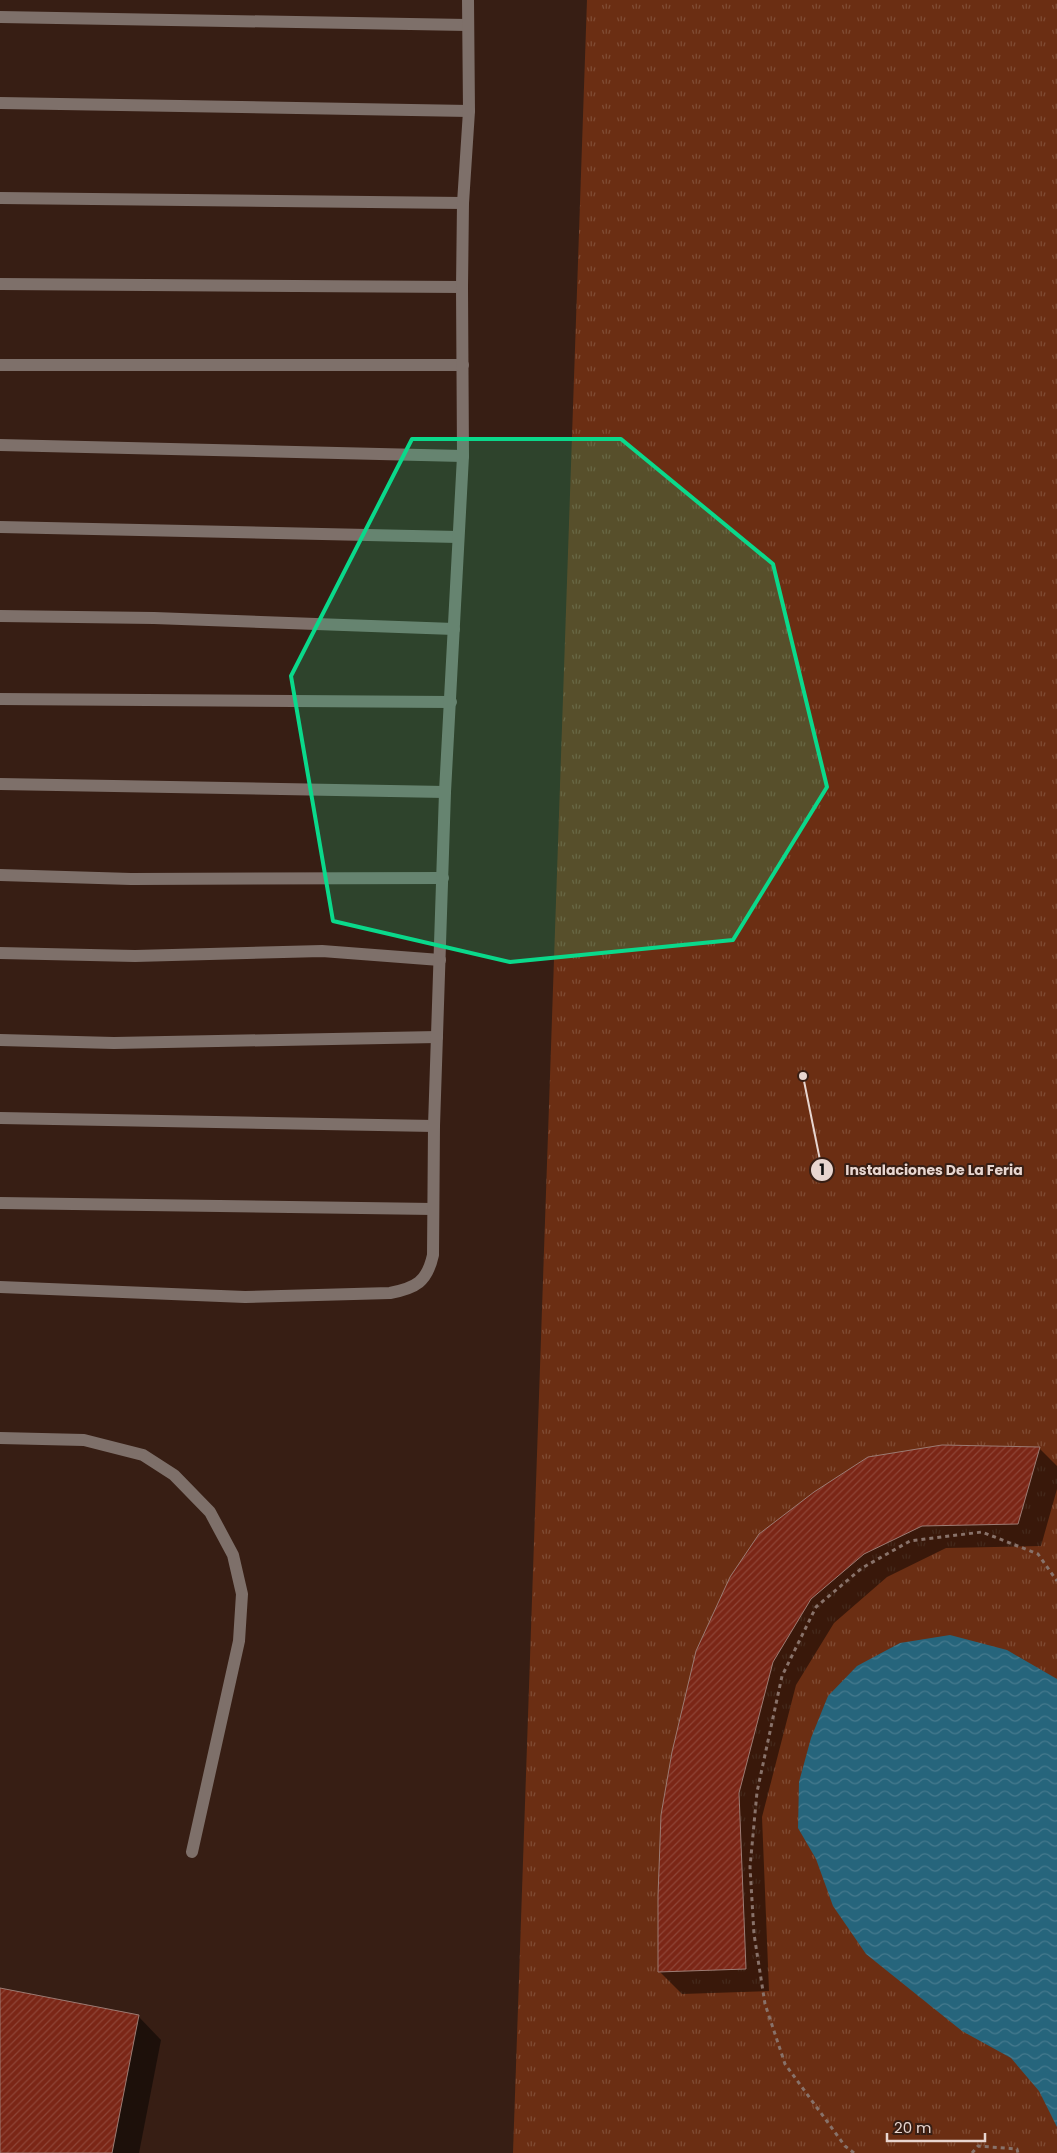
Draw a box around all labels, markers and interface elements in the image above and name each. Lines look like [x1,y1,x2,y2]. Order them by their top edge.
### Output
callout: Instalaciones De La Feria [810,1155,1032,1184]
text: 1 [819,1159,825,1180]
text: Instalaciones De La Feria [845,1160,1023,1180]
scale bar [887,2110,984,2142]
text: 20 m [894,2117,932,2138]

